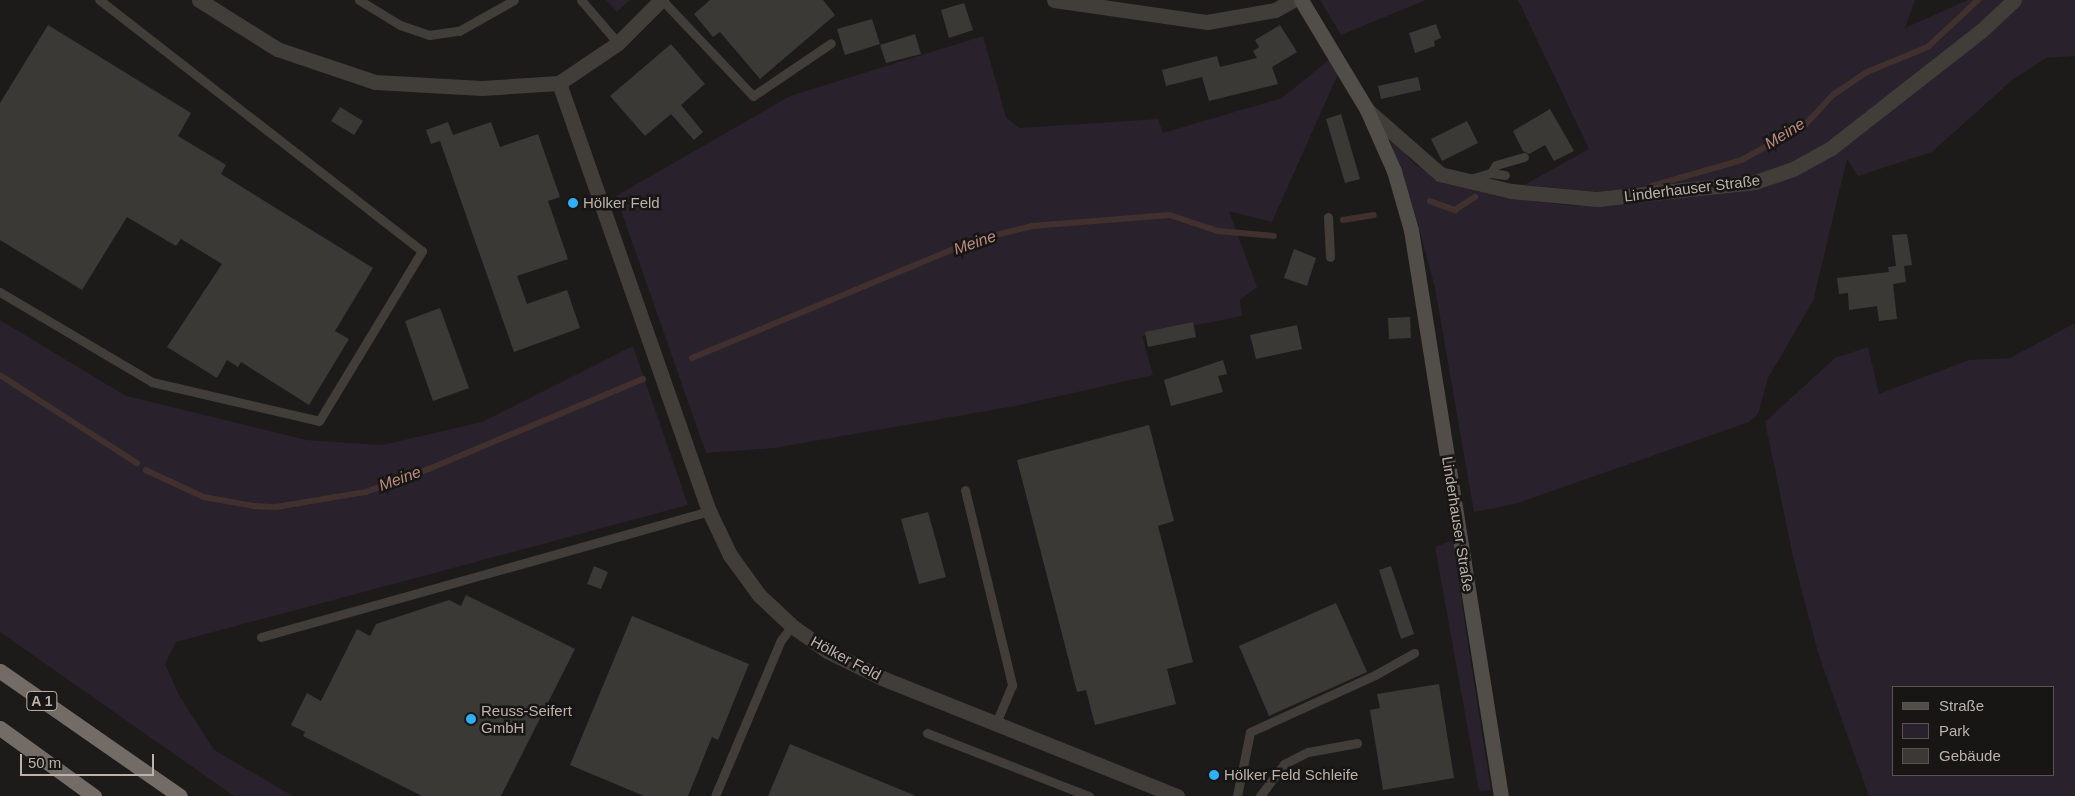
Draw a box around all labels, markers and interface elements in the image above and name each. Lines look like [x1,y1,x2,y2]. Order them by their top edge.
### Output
water label: Meine [1761,114,1809,154]
street label: Linderhauser Straße [1623,171,1761,205]
place label: Hölker Feld [583,194,660,212]
marker: Hölker Feld [567,197,579,209]
water label: Meine [951,227,999,259]
street label: Linderhauser Straße [1438,455,1478,593]
water label: Meine [376,463,424,495]
street label: Hölker Feld [808,632,884,684]
legend [1892,686,2055,776]
road number: A 1 [26,689,58,712]
text: Straße [1939,697,1984,714]
place label: Reuss-Seifert GmbH [481,701,572,736]
marker: Reuss-Seifert GmbH [465,713,477,725]
text: Park [1939,722,1970,739]
scale bar [22,744,156,776]
text: Gebäude [1939,747,2001,764]
text: 50 m [28,754,61,771]
place label: Hölker Feld Schleife [1224,766,1358,784]
marker: Hölker Feld Schleife [1208,769,1220,781]

